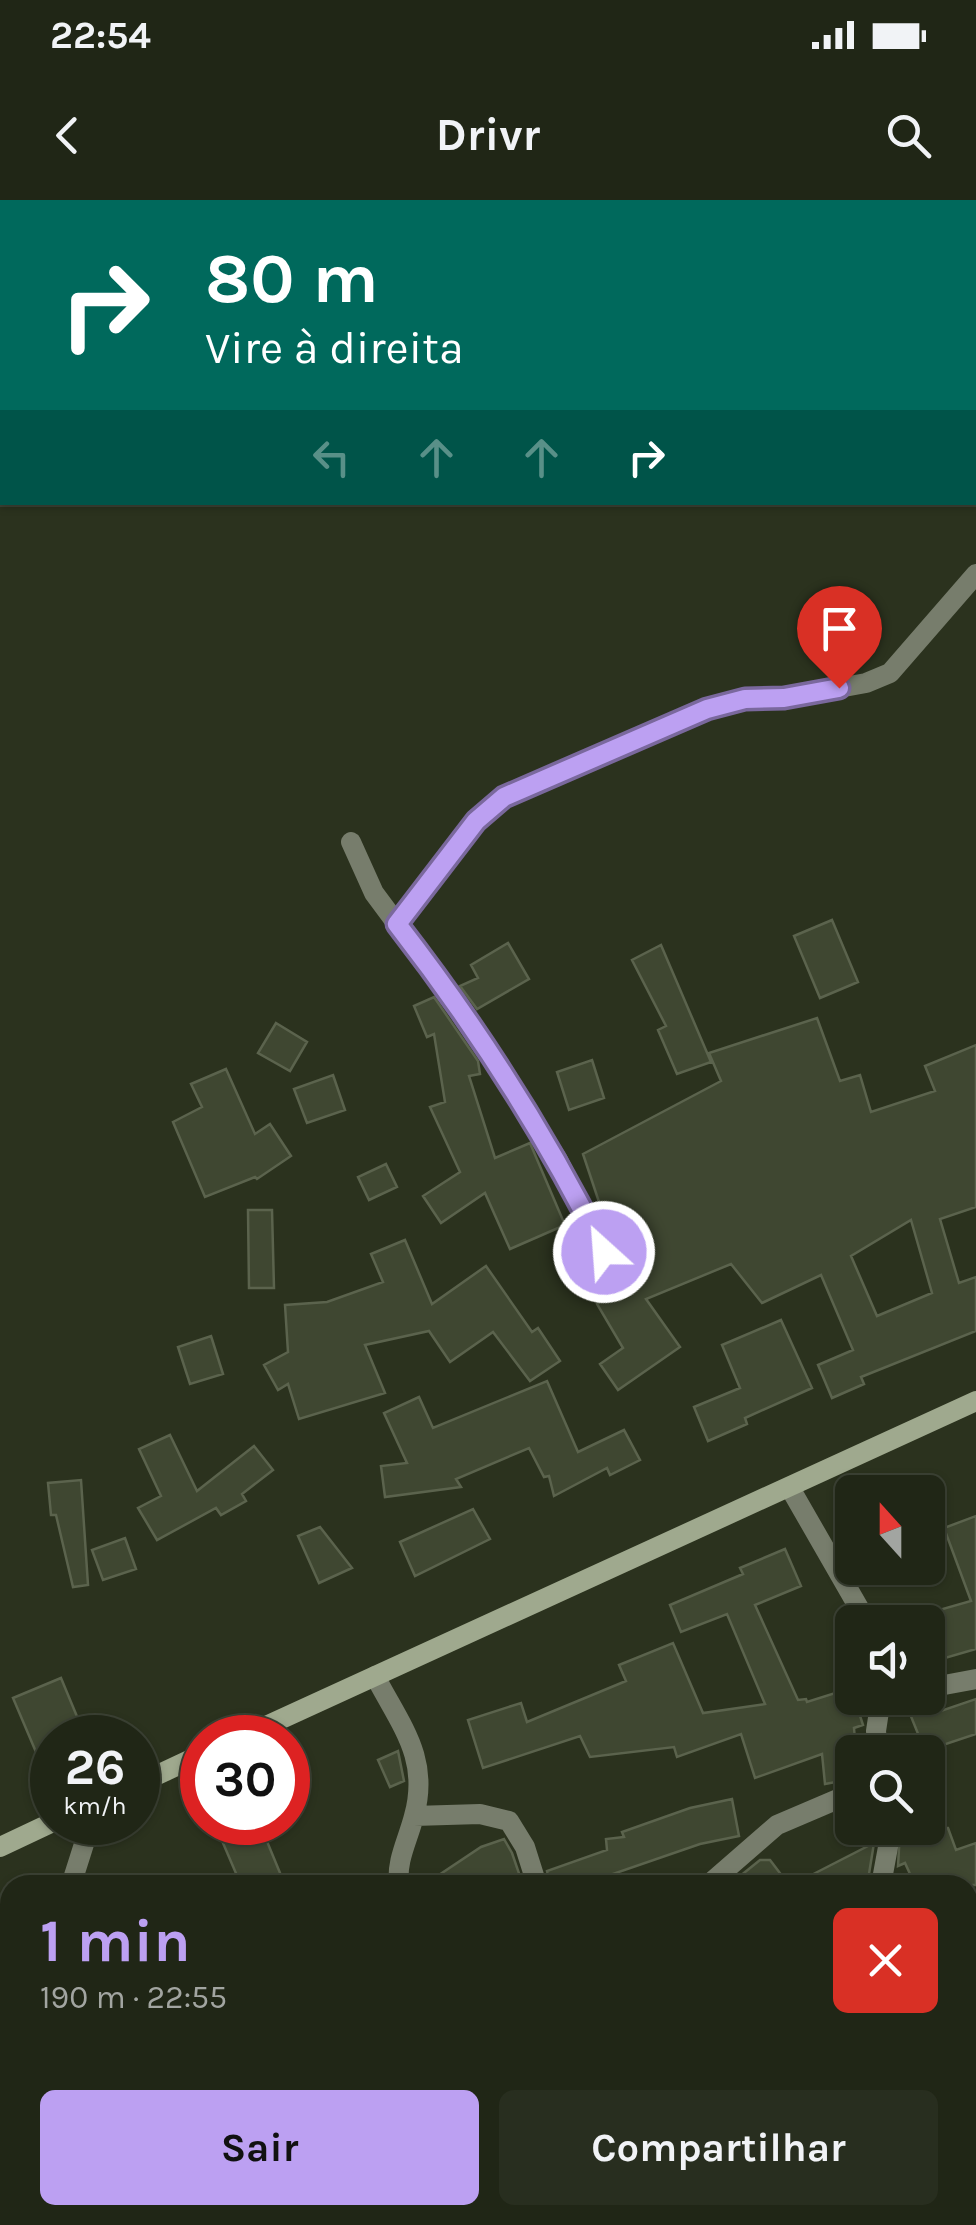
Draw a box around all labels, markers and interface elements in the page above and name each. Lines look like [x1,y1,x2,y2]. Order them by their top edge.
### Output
text: 22:54 [50,13,151,58]
icon: back [40,108,95,163]
icon: search [881,108,936,163]
text: Drivr [436,109,540,161]
text: 80 m [205,238,379,320]
icon: right [40,240,170,370]
text: Vire à direita [205,322,464,374]
icon: left [304,430,359,485]
icon: ahead [409,430,464,485]
icon: ahead [514,430,569,485]
icon: right [619,430,674,485]
pin [797,586,882,689]
icon: arrive [812,601,867,656]
position arrow [552,1200,656,1304]
north arrow [835,1475,945,1585]
map controls [835,1475,945,1845]
button: sound [835,1605,945,1715]
speed limit sign: 30 [180,1715,310,1845]
button: search [835,1735,945,1845]
text: 26 [65,1738,125,1797]
text: km/h [63,1791,127,1820]
text: 1 min [40,1906,191,1976]
button: close [833,1908,938,2013]
text: 190 m · 22:55 [40,1979,227,2016]
button: Sair [40,2090,479,2205]
button: Compartilhar [499,2090,938,2205]

